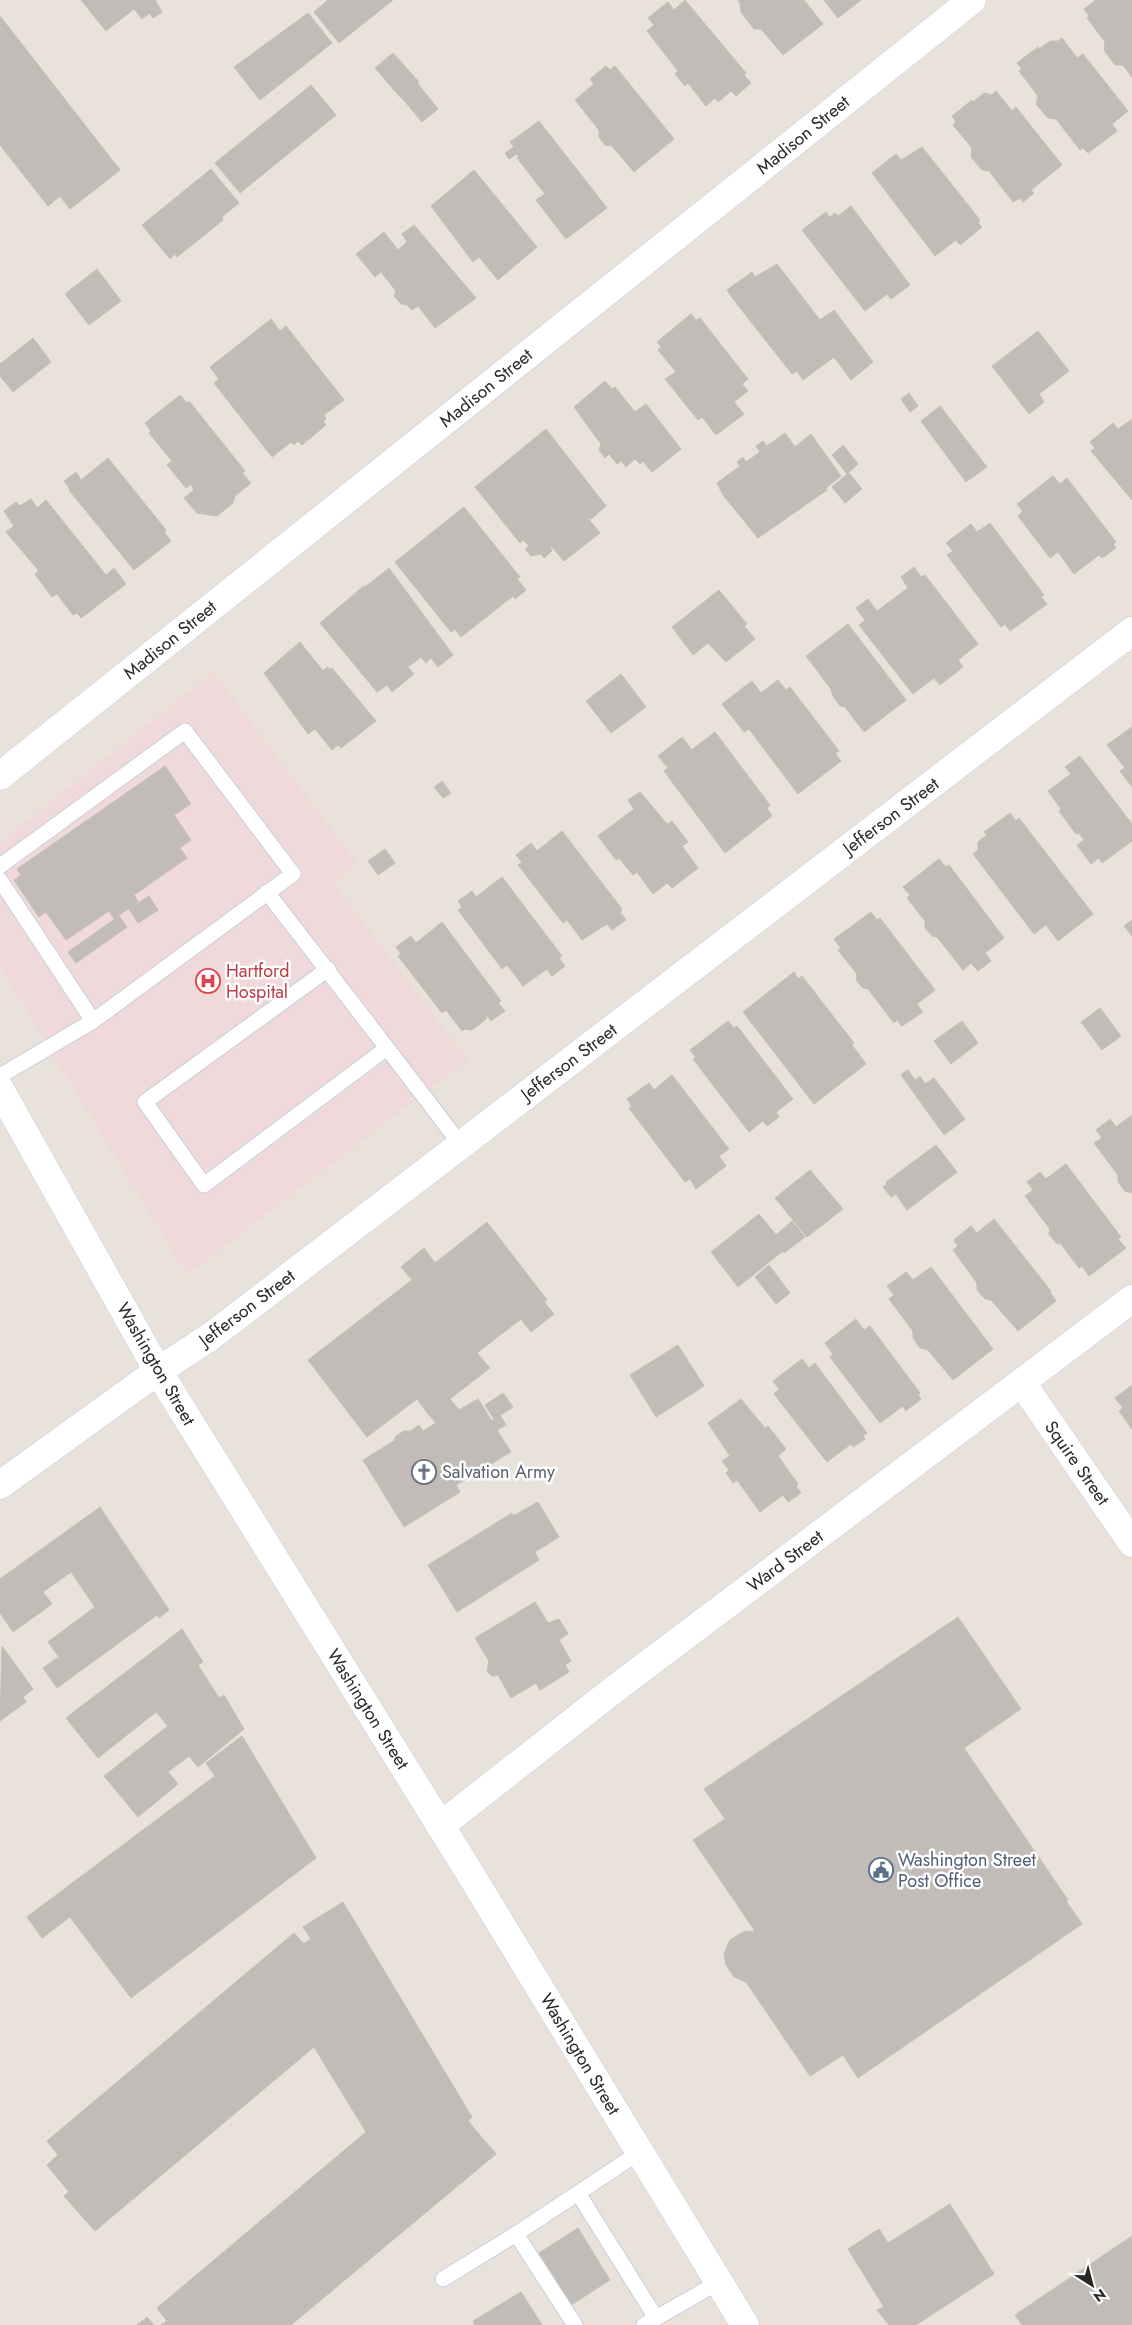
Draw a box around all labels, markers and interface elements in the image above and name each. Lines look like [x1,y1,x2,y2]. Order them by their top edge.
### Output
street label: Madison Street [751,89,856,181]
street label: Madison Street [434,342,539,434]
street label: Madison Street [118,594,223,686]
street label: Jefferson Street [836,771,945,862]
place label: Hartford Hospital [226,958,289,1005]
hospital icon: Hartford Hospital [195,968,221,994]
street label: Jefferson Street [514,1017,623,1108]
street label: Jefferson Street [192,1263,301,1354]
street label: Washington Street [110,1298,202,1431]
street label: Squire Street [1038,1415,1116,1511]
church icon: Salvation Army [411,1459,437,1485]
place label: Salvation Army [442,1459,555,1485]
street label: Ward Street [741,1523,829,1598]
street label: Washington Street [320,1644,416,1775]
place label: Washington Street Post Office [898,1847,1036,1894]
public building icon: Washington Street Post Office [868,1857,894,1883]
street label: Washington Street [533,1988,627,2120]
north arrow [1067,2260,1117,2310]
text: N [1089,2284,1110,2307]

